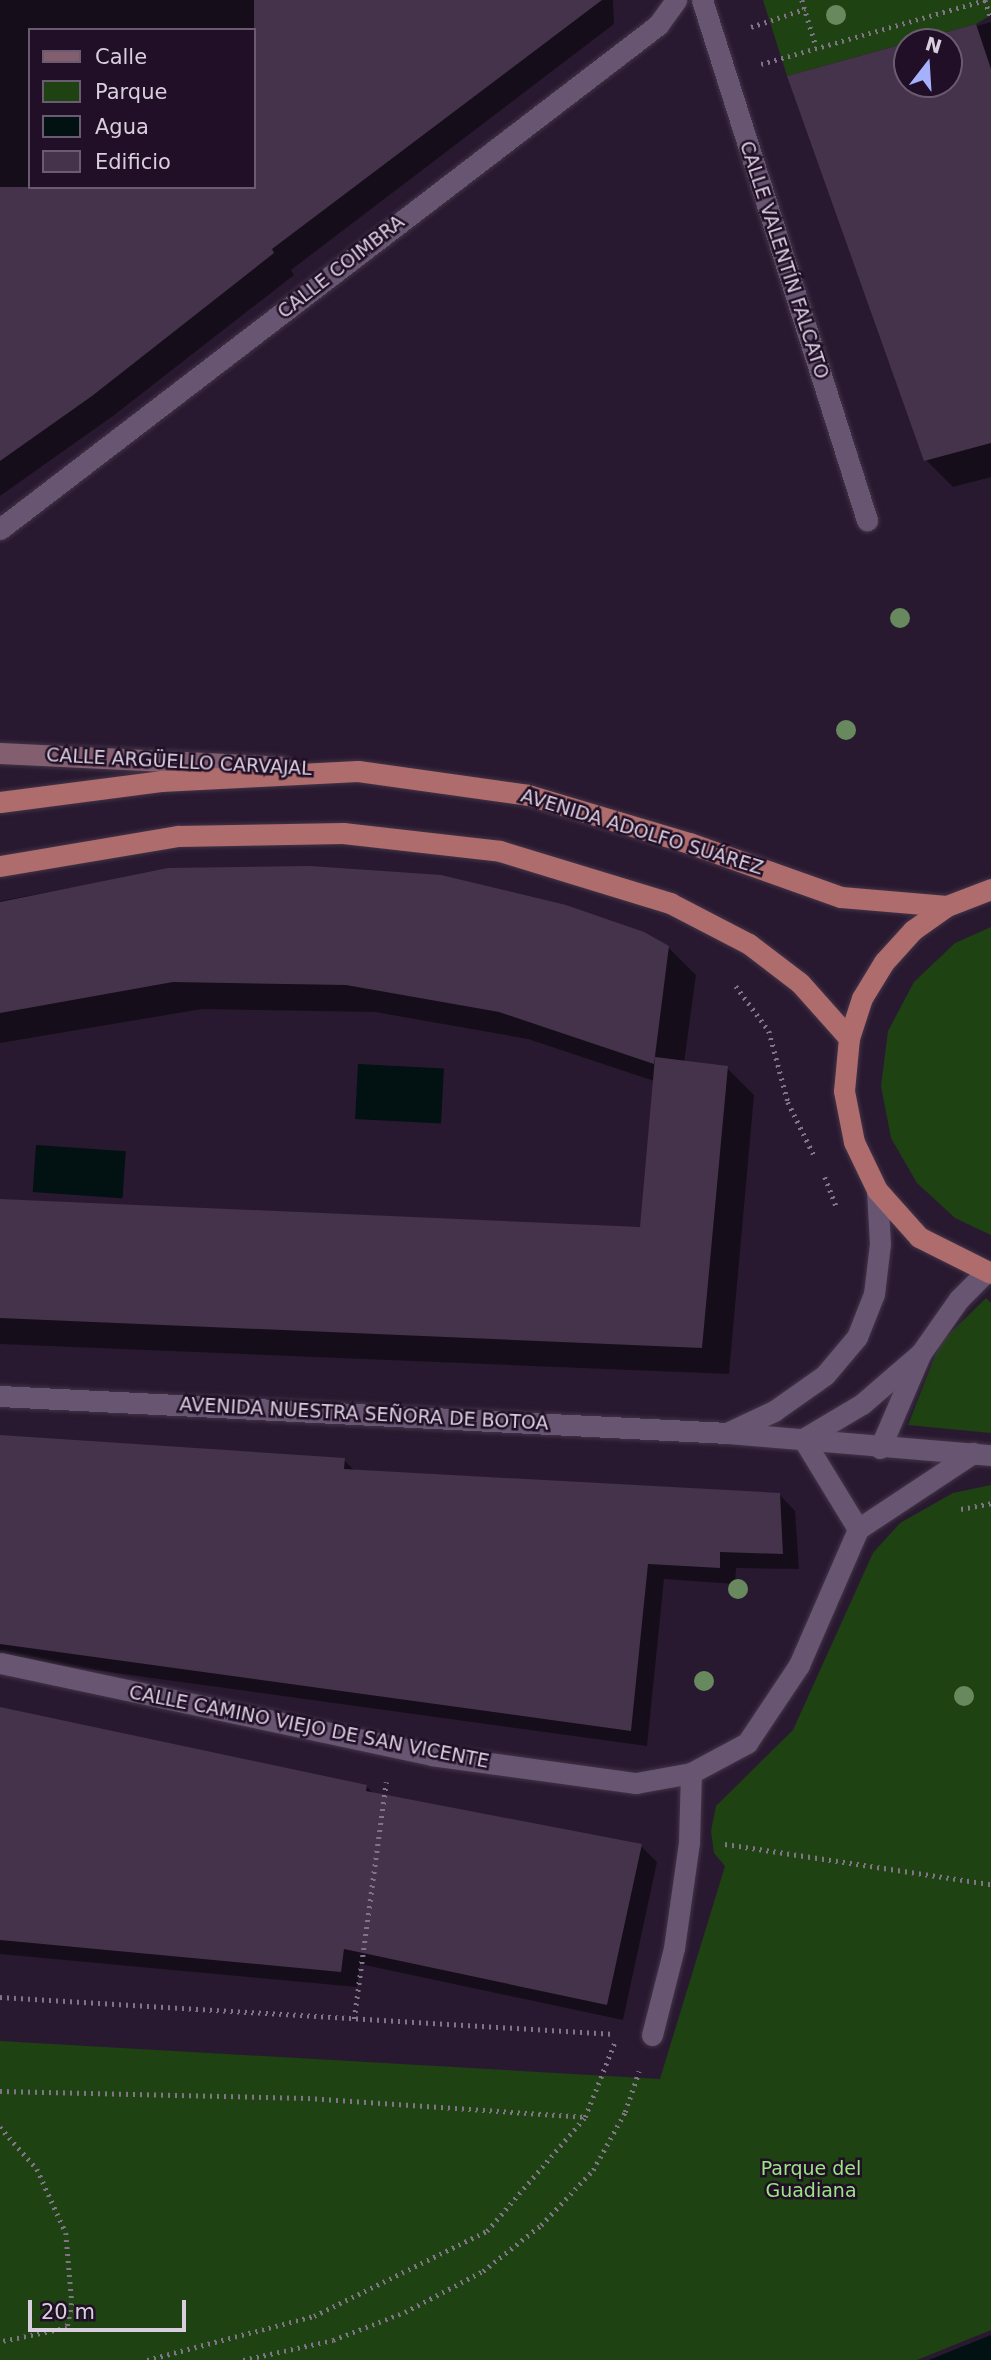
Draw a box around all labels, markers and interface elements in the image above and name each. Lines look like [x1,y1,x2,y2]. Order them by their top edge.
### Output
legend [28,28,256,189]
north arrow [893,28,963,98]
text: N [923,32,944,58]
text: Calle [95,45,147,69]
text: Parque [95,80,167,104]
text: Agua [95,115,149,139]
street label: CALLE VALENTÍN FALCATO [735,138,833,382]
text: Edificio [95,150,171,174]
street label: CALLE COIMBRA [273,211,409,323]
street label: CALLE ARGÜELLO CARVAJAL [46,744,312,780]
street label: AVENIDA ADOLFO SUÁREZ [518,784,766,880]
street label: AVENIDA NUESTRA SEÑORA DE BOTOA [179,1393,549,1435]
street label: CALLE CAMINO VIEJO DE SAN VICENTE [127,1681,491,1773]
park label: Parque del Guadiana [761,2158,861,2202]
scale bar [32,2286,189,2330]
text: 20 m [41,2300,95,2324]

